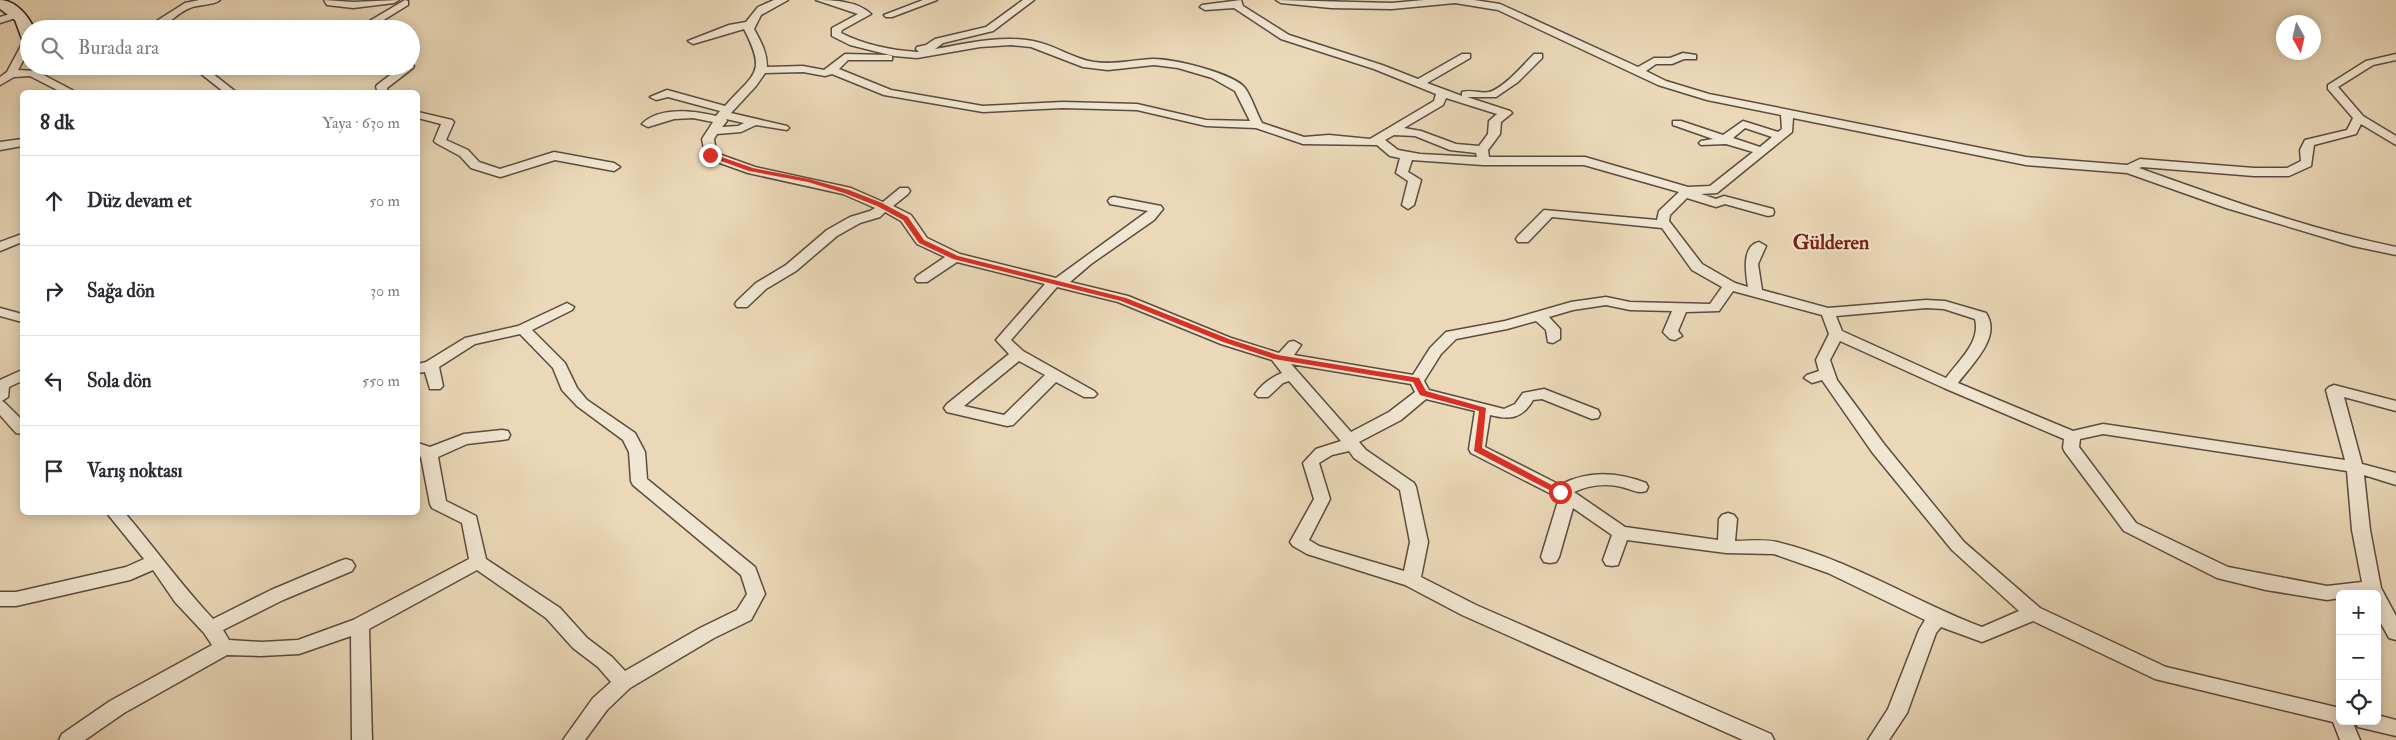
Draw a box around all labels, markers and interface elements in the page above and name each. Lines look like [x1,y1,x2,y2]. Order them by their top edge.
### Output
north arrow [2276,15,2321,60]
search box [20,20,420,75]
icon: search [38,34,66,62]
text: Burada ara [78,36,159,60]
text: 8 dk [40,109,75,136]
text: Yaya · 630 m [322,113,400,133]
route end [699,144,722,167]
icon: ahead [40,187,68,215]
text: Düz devam et [87,189,192,213]
text: 50 m [369,191,400,211]
district label: Gülderen [1793,230,1870,255]
icon: right [40,277,68,305]
text: Sağa dön [87,279,155,303]
text: 30 m [370,281,400,301]
icon: left [40,367,68,395]
text: Sola dön [87,369,152,393]
text: 550 m [362,371,400,391]
icon: arrive [40,457,68,485]
text: Varış noktası [87,459,183,483]
route start [1549,481,1572,504]
map controls [2336,590,2381,725]
button: + [2336,590,2381,635]
button: − [2336,635,2381,680]
button: locate [2336,680,2381,725]

